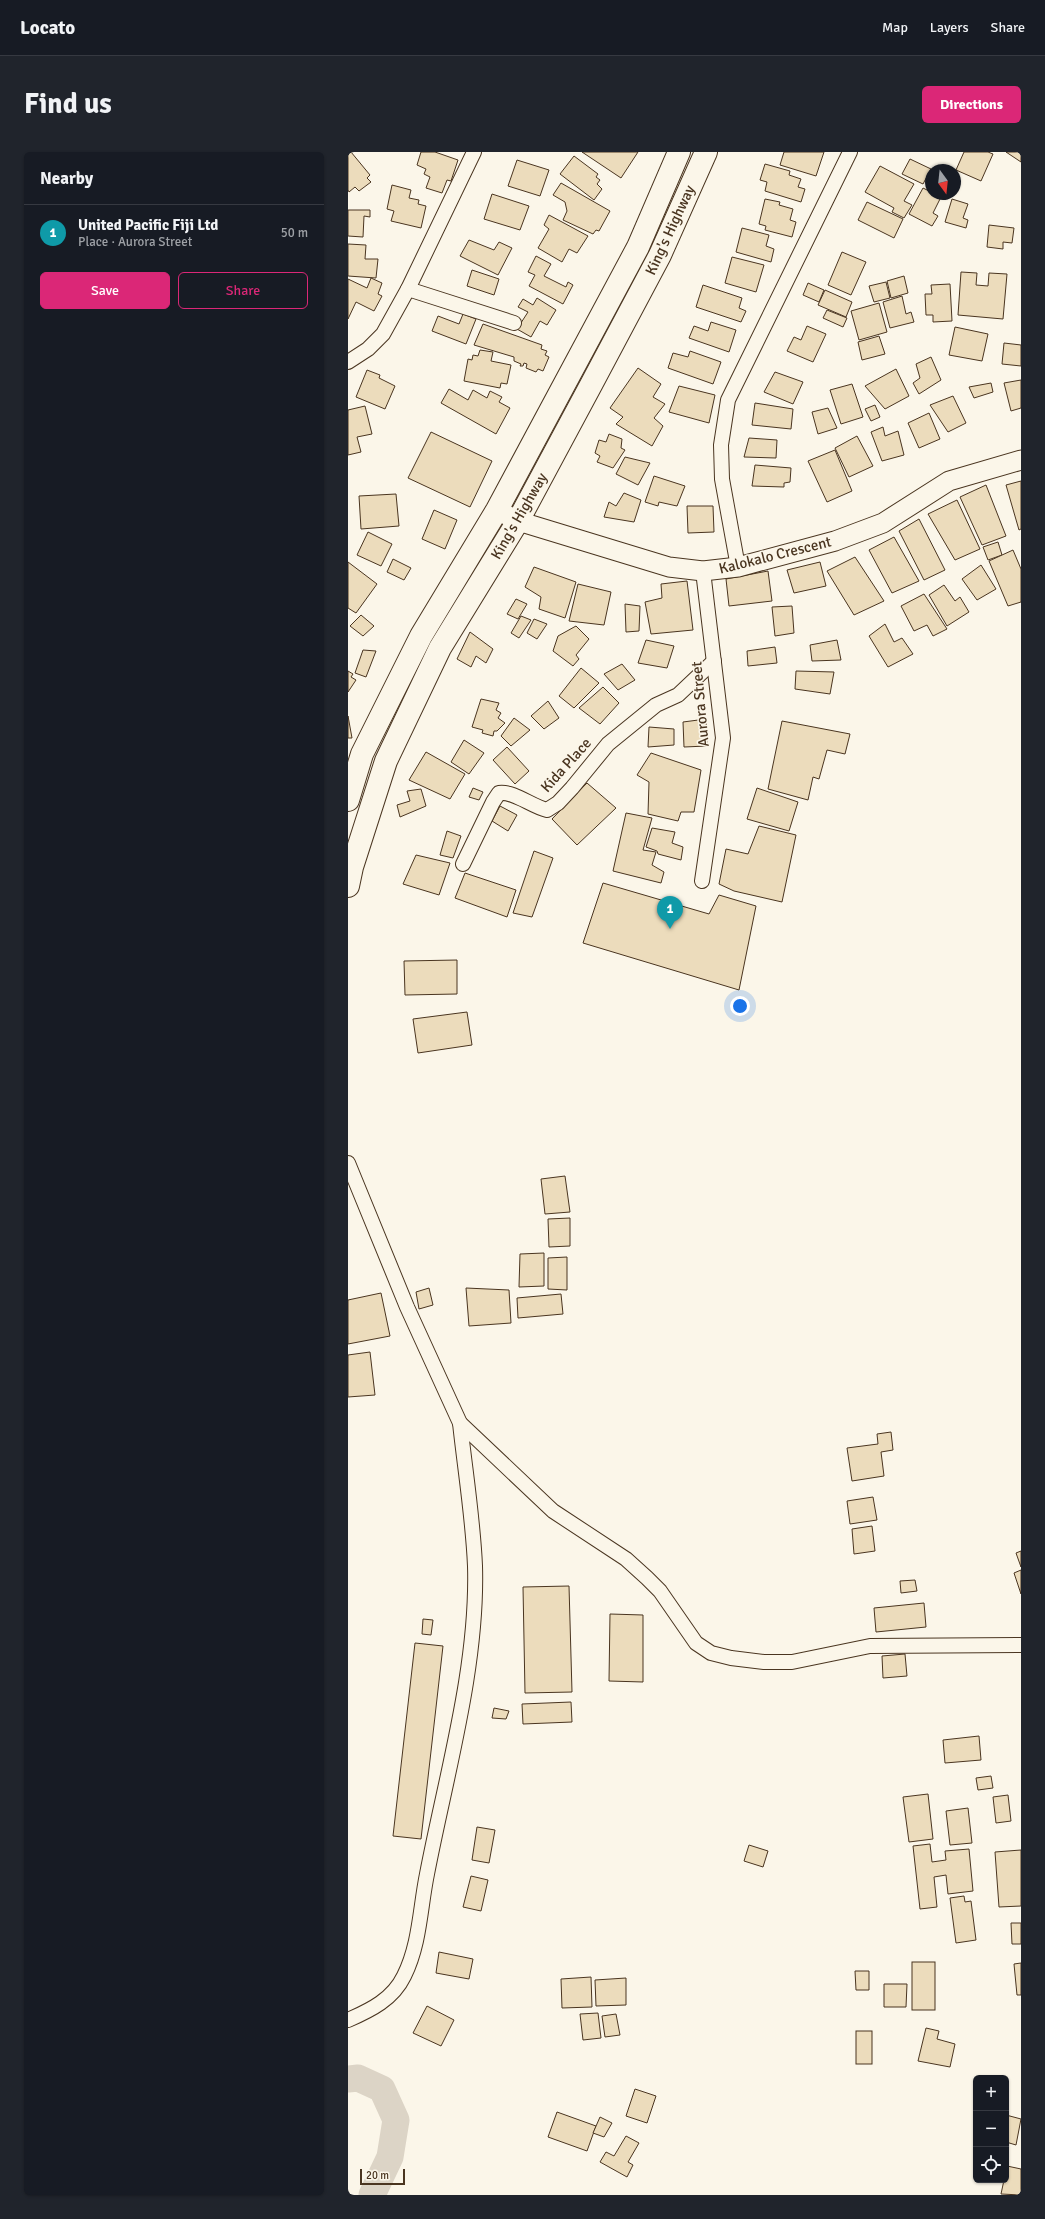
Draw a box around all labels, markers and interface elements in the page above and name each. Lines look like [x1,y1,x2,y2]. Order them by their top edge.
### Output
text: Locato [20,16,75,40]
text: Map [882,19,908,36]
text: Layers [930,19,969,36]
text: Share [991,19,1025,36]
button: Directions [922,86,1021,123]
text: Find us [24,87,112,121]
north arrow [925,164,961,200]
text: Nearby [40,168,93,189]
street label: King's Highway [641,182,699,278]
text: United Pacific Fiji Ltd [78,216,218,234]
text: 1 [49,225,57,241]
text: 50 m [281,225,308,241]
text: Place · Aurora Street [78,234,192,250]
button: Save [40,272,170,309]
button: Share [178,272,308,309]
street label: King's Highway [487,469,551,563]
street label: Kalokalo Crescent [717,532,833,578]
street label: Aurora Street [687,661,713,747]
street label: Kida Place [537,734,595,796]
pin: 1 [657,896,683,929]
your location [730,996,750,1016]
map controls [973,2075,1009,2183]
button: + [973,2075,1009,2111]
button: − [973,2111,1009,2147]
button: locate [973,2147,1009,2183]
scale bar [360,2167,405,2186]
text: 20 m [366,2169,389,2182]

